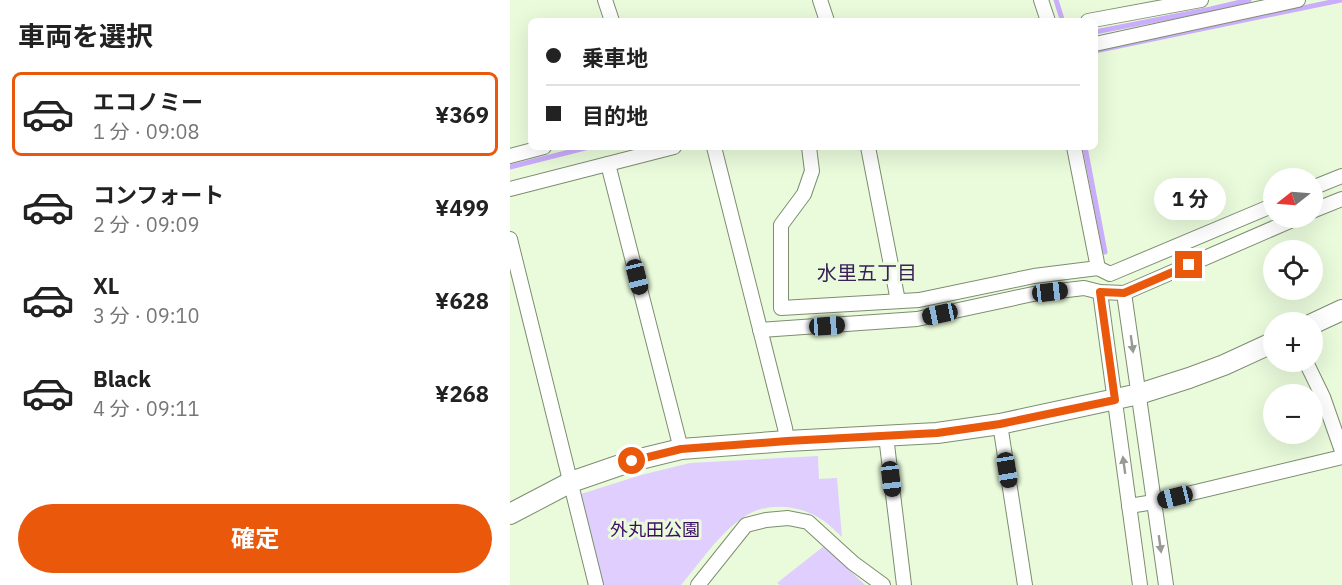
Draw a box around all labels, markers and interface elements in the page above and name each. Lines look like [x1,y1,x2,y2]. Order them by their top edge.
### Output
text: 車両を選択 [18,18,153,53]
text: 乗車地 [582,43,648,72]
icon: car [21,87,75,141]
text: エコノミー [93,87,203,116]
text: ¥369 [435,100,489,129]
text: 目的地 [582,101,648,130]
text: 1 分 · 09:08 [93,118,200,145]
north arrow [1263,168,1323,228]
map controls [1263,168,1323,444]
callout: 1 分 [1153,178,1225,220]
icon: car [21,180,75,234]
text: コンフォート [93,180,224,209]
text: 1 分 [1172,185,1208,212]
text: ¥499 [435,193,489,222]
text: 2 分 · 09:09 [93,211,200,238]
button: locate [1263,240,1323,300]
route end [1175,251,1202,278]
car [624,257,650,297]
district label: 水里五丁目 [817,259,917,286]
text: XL [93,271,119,300]
icon: car [21,273,75,327]
car [1031,281,1069,303]
text: ¥628 [435,286,489,315]
car [921,301,959,327]
text: 3 分 · 09:10 [93,302,200,329]
button: + [1263,312,1323,372]
car [808,316,846,336]
one-way arrow [1127,334,1136,353]
text: Black [93,364,151,393]
icon: car [21,366,75,420]
text: ¥268 [435,379,489,408]
button: − [1263,384,1323,444]
text: 4 分 · 09:11 [93,395,200,422]
route start [618,447,645,474]
car [995,451,1019,489]
one-way arrow [1119,455,1128,474]
car [880,460,902,498]
car [1155,484,1195,510]
button: 確定 [18,504,492,573]
park label: 外丸田公園 [610,518,700,541]
one-way arrow [1156,534,1165,553]

